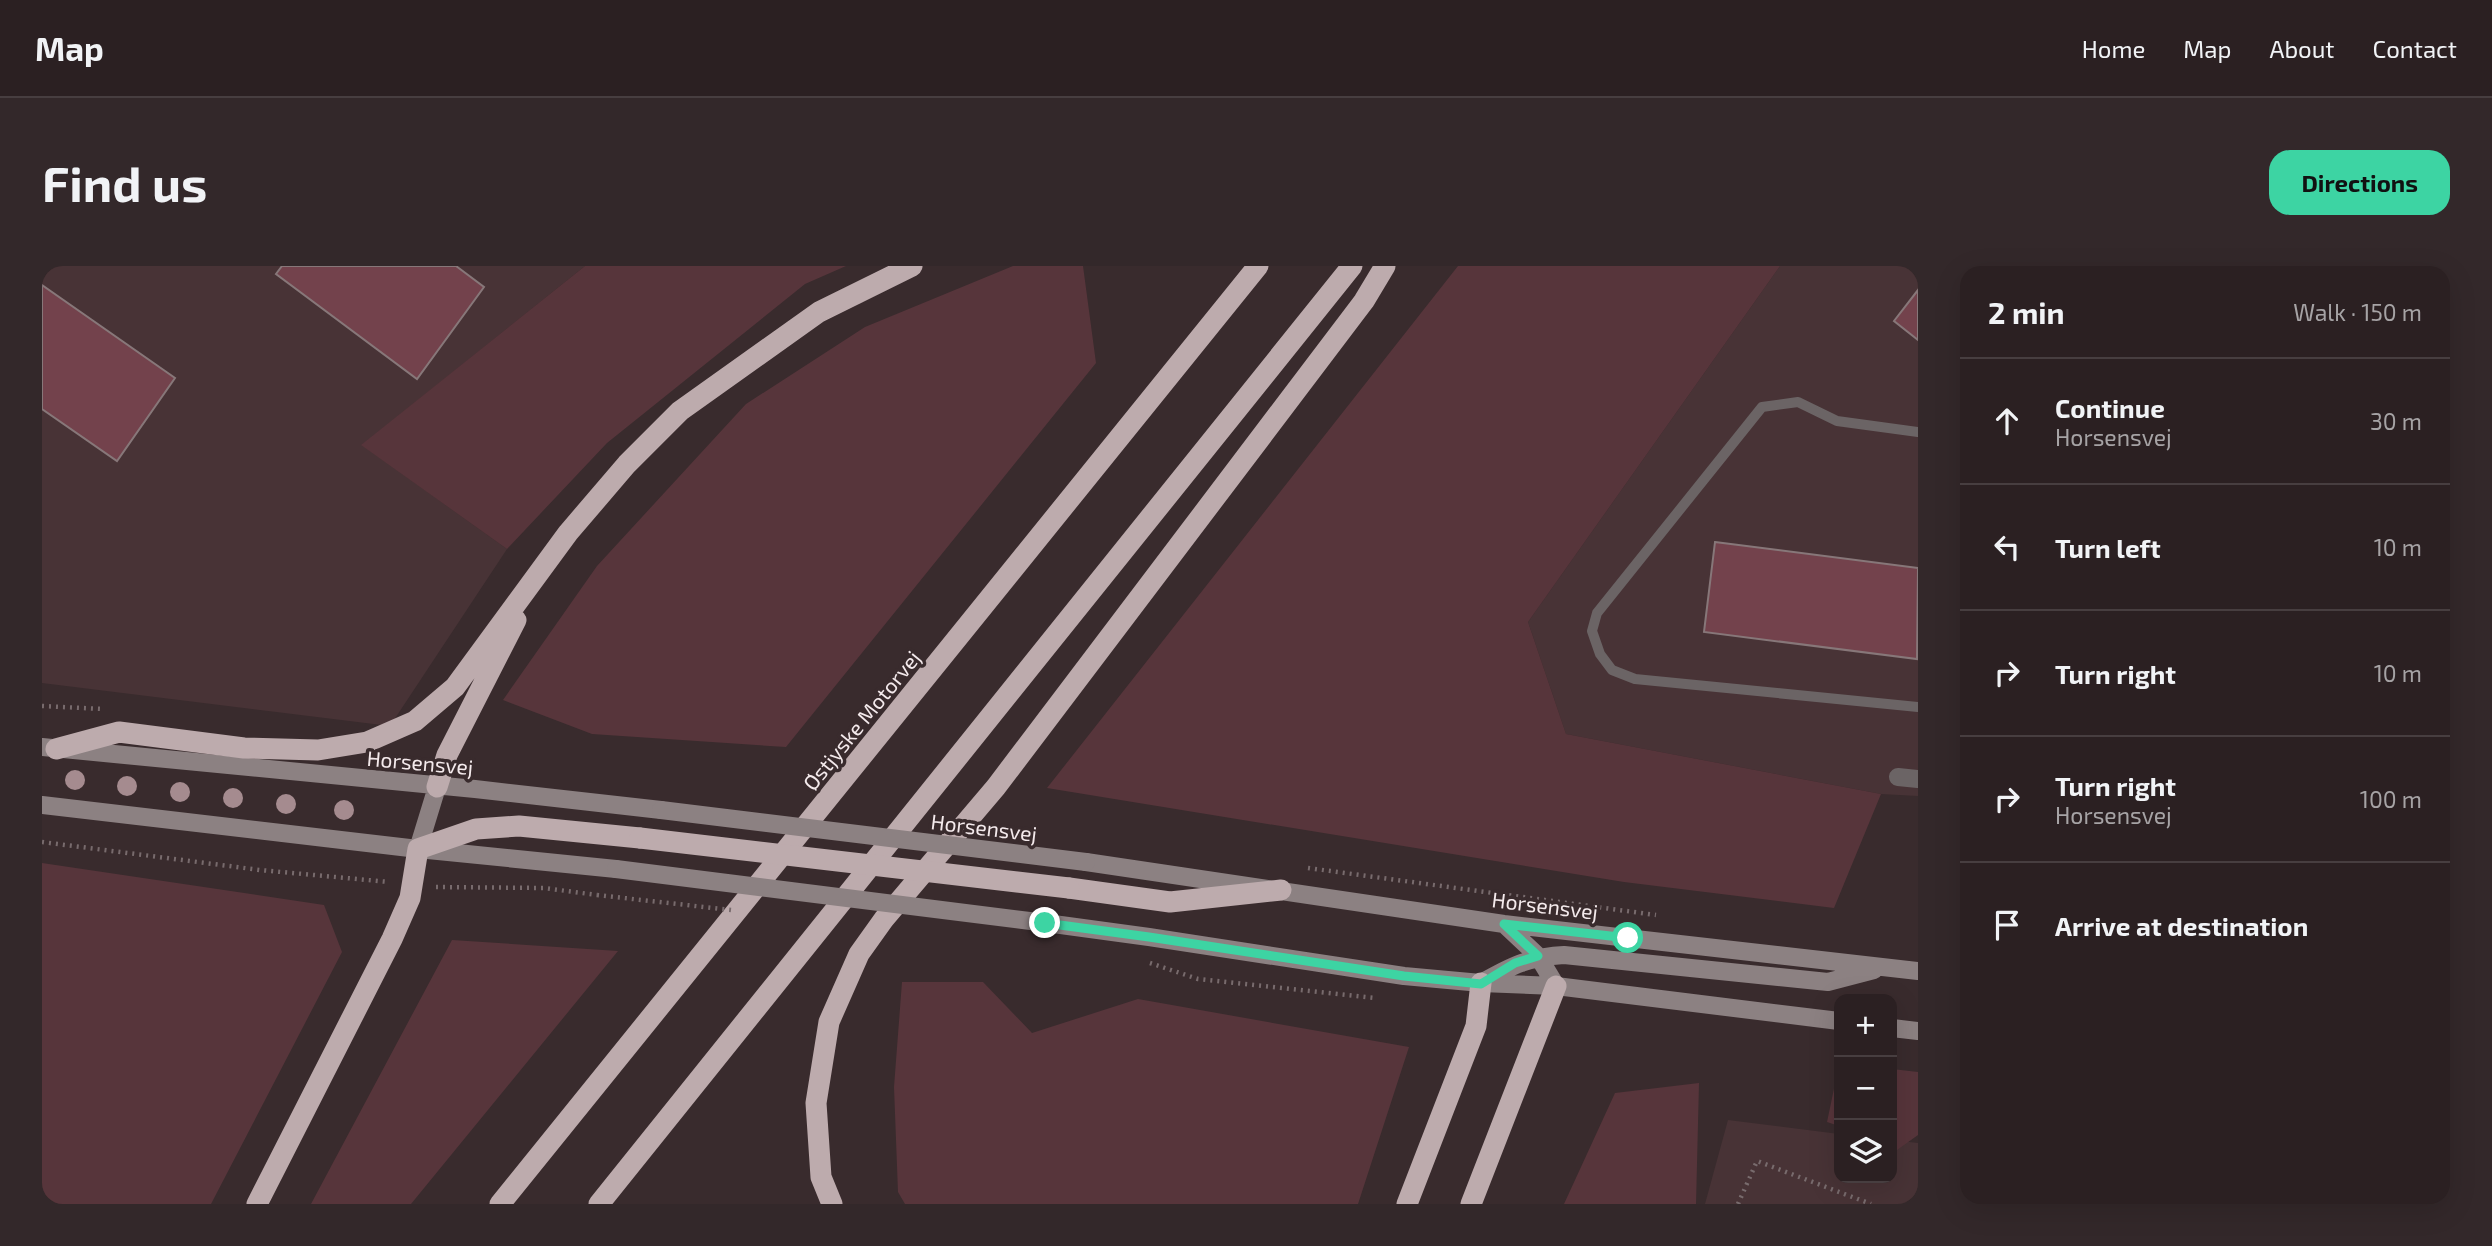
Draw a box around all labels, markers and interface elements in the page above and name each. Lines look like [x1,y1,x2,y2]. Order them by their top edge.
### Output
text: Map [35,28,104,68]
text: Home [2082,34,2145,63]
text: Map [2183,34,2231,63]
text: About [2269,34,2335,63]
text: Contact [2373,34,2457,63]
button: Directions [2269,150,2450,215]
text: Find us [42,153,207,212]
text: 2 min [1988,294,2065,330]
text: Walk · 150 m [2293,298,2422,326]
text: Continue [2055,392,2165,423]
icon: ahead [1988,402,2026,440]
text: 30 m [2370,407,2422,435]
text: Horsensvej [2055,423,2172,451]
icon: left [1988,528,2026,566]
text: Turn left [2055,532,2161,563]
text: 10 m [2374,533,2422,561]
street label: Østjyske Motorvej [797,645,926,795]
icon: right [1988,654,2026,692]
text: Turn right [2055,658,2176,689]
text: 10 m [2374,659,2422,687]
street label: Horsensvej [366,745,474,780]
text: Turn right [2055,770,2176,801]
icon: right [1988,780,2026,818]
text: 100 m [2360,785,2422,813]
text: Horsensvej [2055,801,2172,829]
street label: Horsensvej [929,808,1038,847]
street label: Horsensvej [1490,886,1599,925]
icon: arrive [1988,906,2026,944]
route end [1029,907,1060,938]
text: Arrive at destination [2055,910,2308,941]
route start [1612,922,1643,953]
map controls [1834,994,1897,1183]
button: + [1834,994,1897,1057]
button: − [1834,1057,1897,1120]
button: layers [1834,1120,1897,1183]

